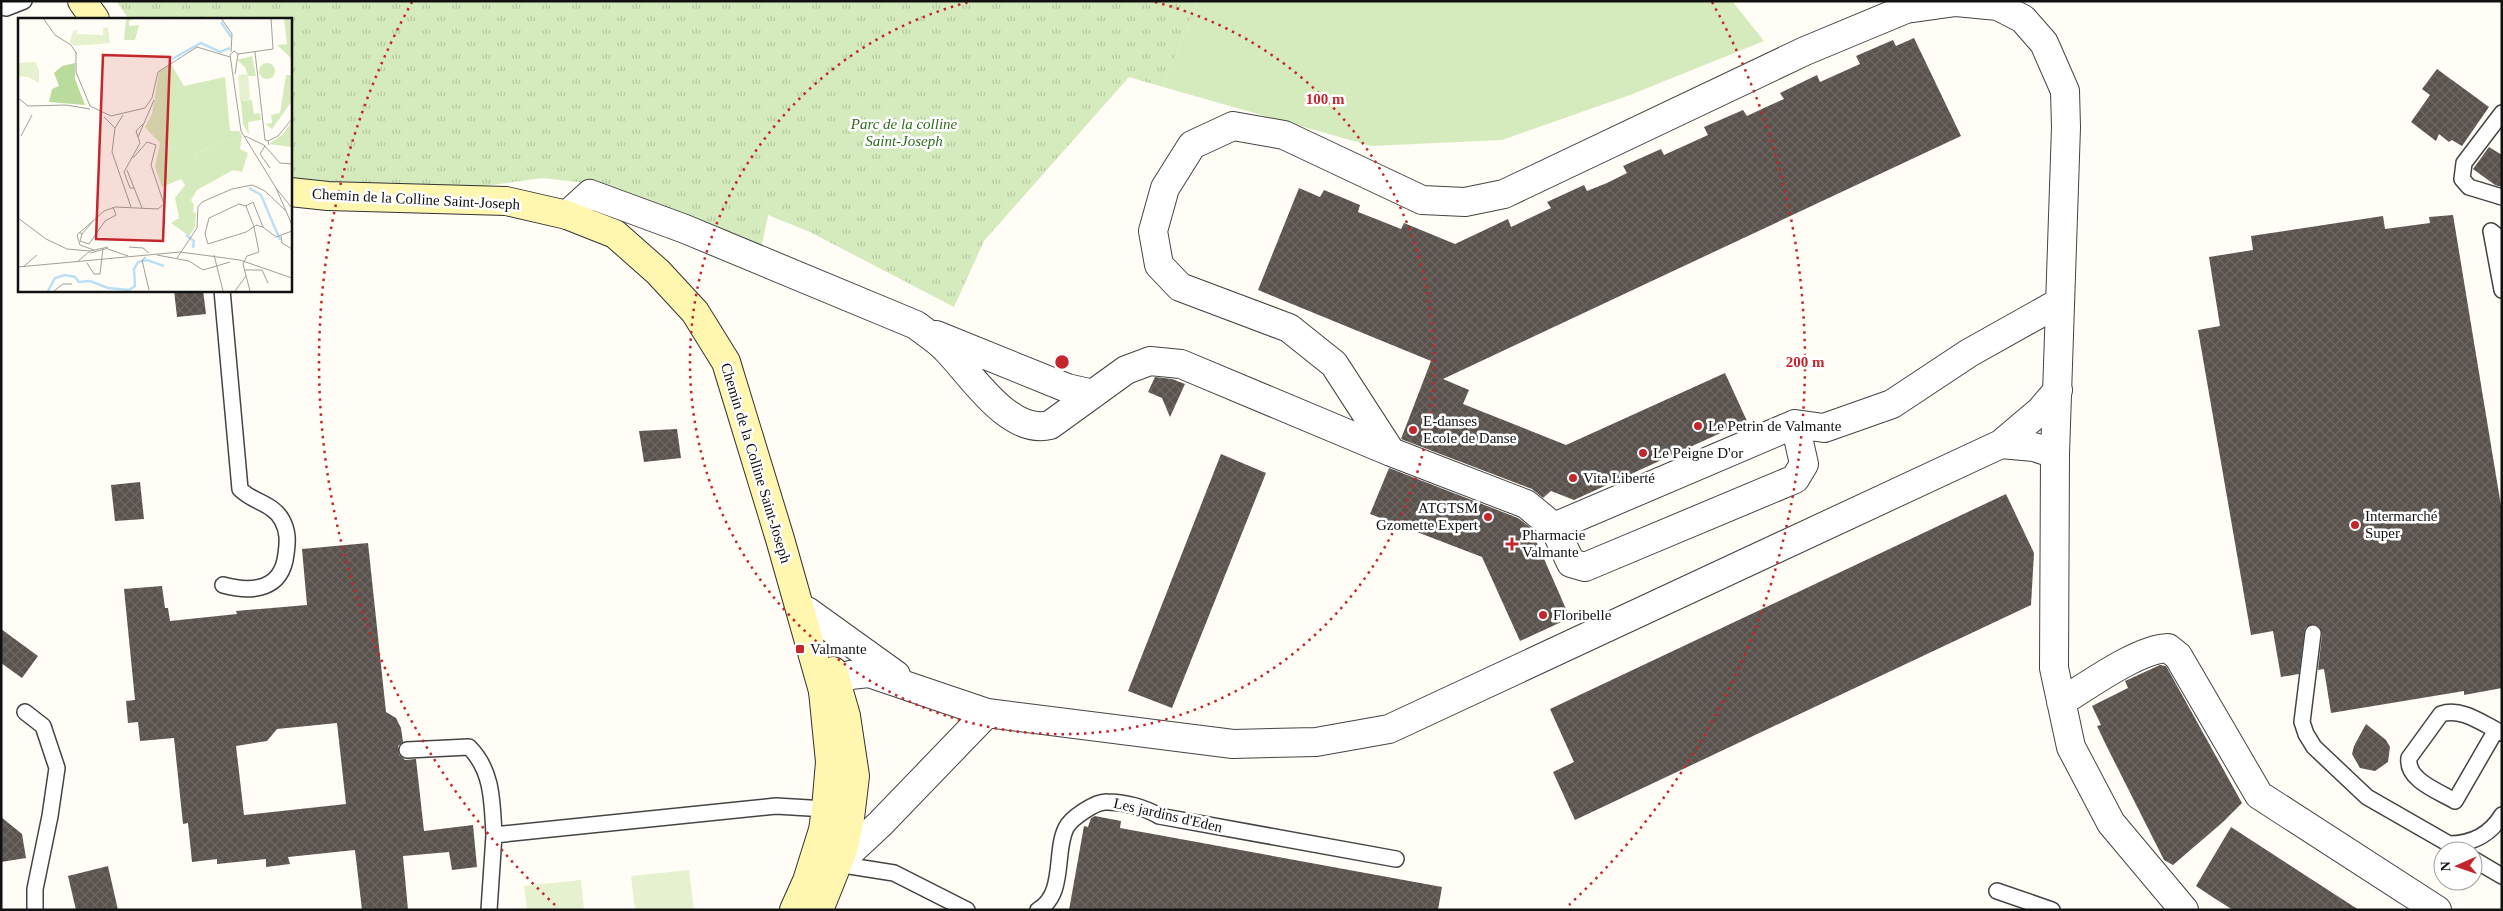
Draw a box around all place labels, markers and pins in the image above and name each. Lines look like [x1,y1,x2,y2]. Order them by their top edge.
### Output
centre of rings [1053,353,1071,371]
place label: E-danses Ecole de Danse [1423,413,1517,446]
place label: Le Petrin de Valmante [1708,418,1842,434]
marker: Le Petrin de Valmante [1692,420,1704,432]
marker: E-danses Ecole de Danse [1407,424,1419,436]
place label: Le Peigne D'or [1653,445,1743,461]
marker: Le Peigne D'or [1637,447,1649,459]
place label: Vita Liberté [1583,470,1655,486]
marker: Vita Liberté [1567,472,1579,484]
place label: ATGTSM Gzomette Expert [1376,500,1479,533]
place label: Intermarché Super [2365,508,2438,541]
marker: ATGTSM Gzomette Expert [1482,511,1494,523]
marker: Intermarché Super [2349,519,2361,531]
place label: Pharmacie Valmante [1522,527,1586,560]
marker: Pharmacie Valmante [1506,538,1518,550]
place label: Floribelle [1553,607,1612,623]
marker: Floribelle [1537,609,1549,621]
place label: Valmante [810,641,867,657]
marker: Valmante [794,643,806,655]

